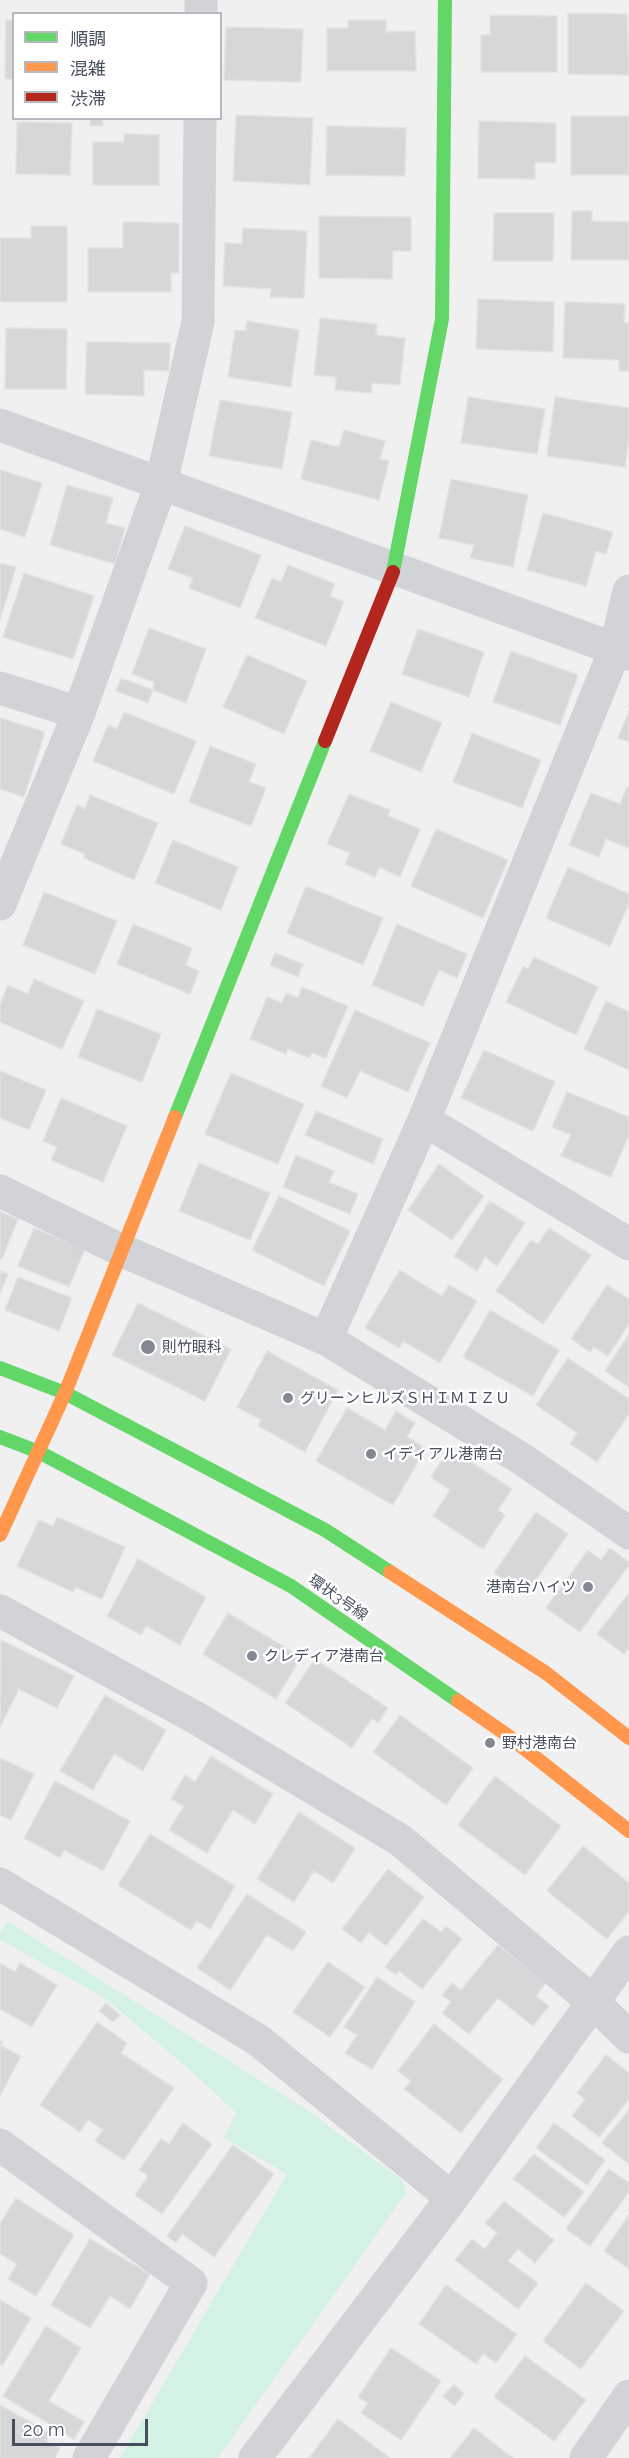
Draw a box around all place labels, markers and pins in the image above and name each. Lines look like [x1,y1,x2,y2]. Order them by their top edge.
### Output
marker: 則竹眼科 [139,1338,157,1356]
place label: 則竹眼科 [162,1338,222,1356]
place label: グリーンヒルズＳＨＩＭＩＺＵ [300,1389,510,1407]
marker: グリーンヒルズＳＨＩＭＩＺＵ [281,1391,295,1405]
place label: イディアル港南台 [383,1445,503,1463]
marker: イディアル港南台 [364,1447,378,1461]
place label: 港南台ハイツ [486,1578,576,1596]
marker: 港南台ハイツ [581,1580,595,1594]
place label: クレディア港南台 [264,1647,384,1665]
marker: クレディア港南台 [245,1649,259,1663]
place label: 野村港南台 [502,1734,577,1752]
marker: 野村港南台 [483,1736,497,1750]

